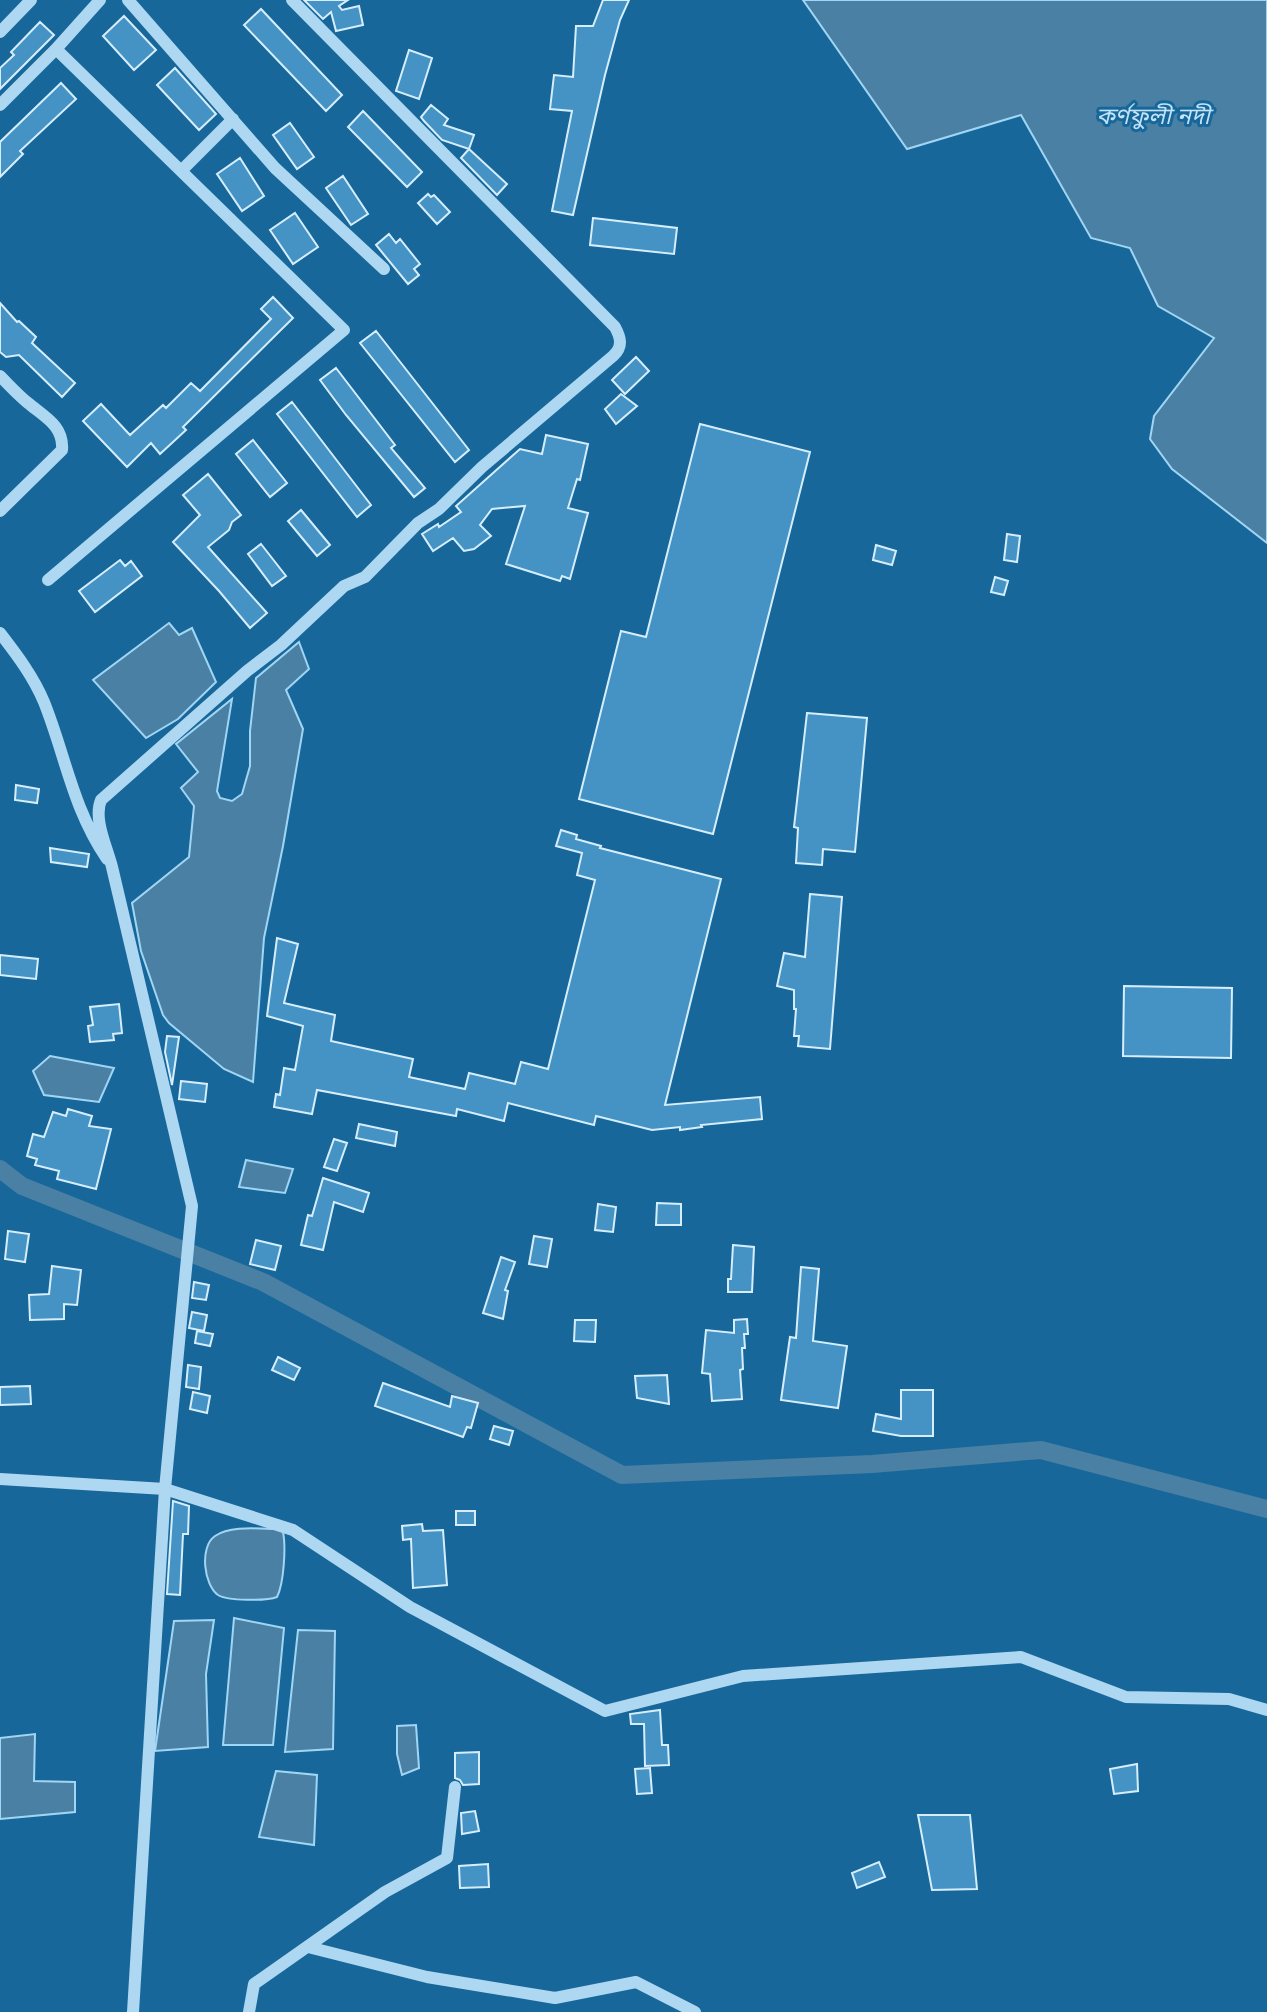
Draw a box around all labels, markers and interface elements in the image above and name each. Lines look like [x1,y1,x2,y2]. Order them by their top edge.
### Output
water label: কর্ণফুলী নদী [1096,102,1214,130]

